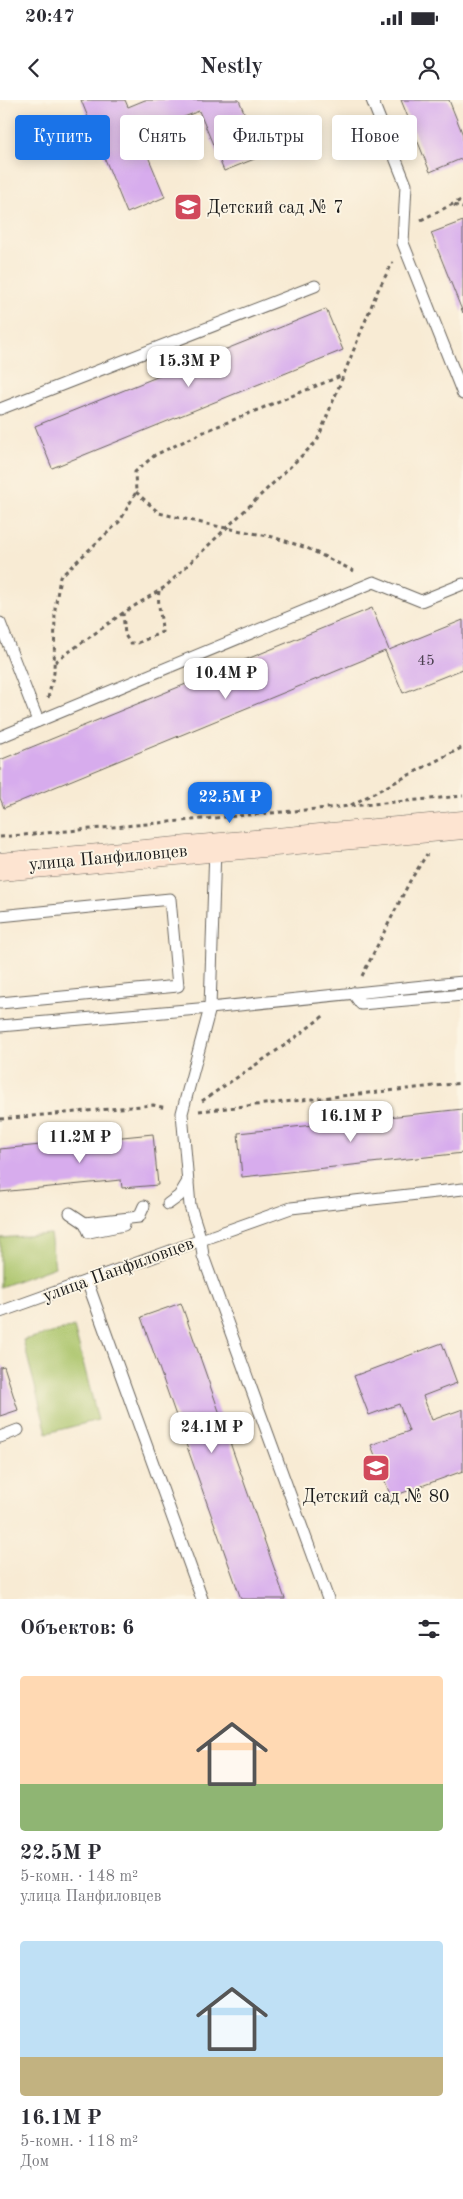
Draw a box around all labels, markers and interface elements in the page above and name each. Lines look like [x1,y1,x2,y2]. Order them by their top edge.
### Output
text: 20:47 [25,8,74,27]
icon: back [20,54,48,82]
icon: person [415,54,443,82]
text: Nestly [200,56,263,78]
chip: Купить [15,115,110,160]
chip: Снять [120,115,204,160]
chip: Фильтры [214,115,322,160]
chip: Новое [332,115,417,160]
school or university icon: Детский сад № 7 [173,192,203,222]
place label: Детский сад № 7 [207,199,344,217]
pin: 15.3M ₽ [143,346,235,388]
text: 15.3M ₽ [158,354,220,370]
house number: 45 [417,654,435,669]
pin: 10.4M ₽ [180,658,272,700]
text: 10.4M ₽ [195,666,257,682]
pin: 22.5M ₽ [184,782,276,824]
text: 22.5M ₽ [199,790,261,806]
street label: улица Панфиловцев [28,842,188,875]
pin: 16.1M ₽ [305,1100,397,1143]
text: 16.1M ₽ [320,1109,382,1125]
pin: 11.2M ₽ [34,1122,126,1164]
text: 11.2M ₽ [49,1130,111,1146]
street label: улица Панфиловцев [41,1234,197,1307]
pin: 24.1M ₽ [166,1412,258,1454]
text: 24.1M ₽ [181,1420,243,1436]
school or university icon: Детский сад № 80 [361,1453,391,1483]
place label: Детский сад № 80 [302,1488,450,1506]
icon: filters [415,1615,443,1643]
text: Объектов: 6 [20,1618,134,1639]
icon: home [187,1709,277,1799]
text: 22.5M ₽ [20,1843,102,1864]
text: 5-комн. · 148 m² [20,1869,138,1885]
text: улица Панфиловцев [20,1889,161,1905]
icon: home [187,1974,277,2064]
text: 16.1M ₽ [20,2108,102,2129]
text: 5-комн. · 118 m² [20,2134,138,2150]
text: Дом [20,2154,49,2170]

